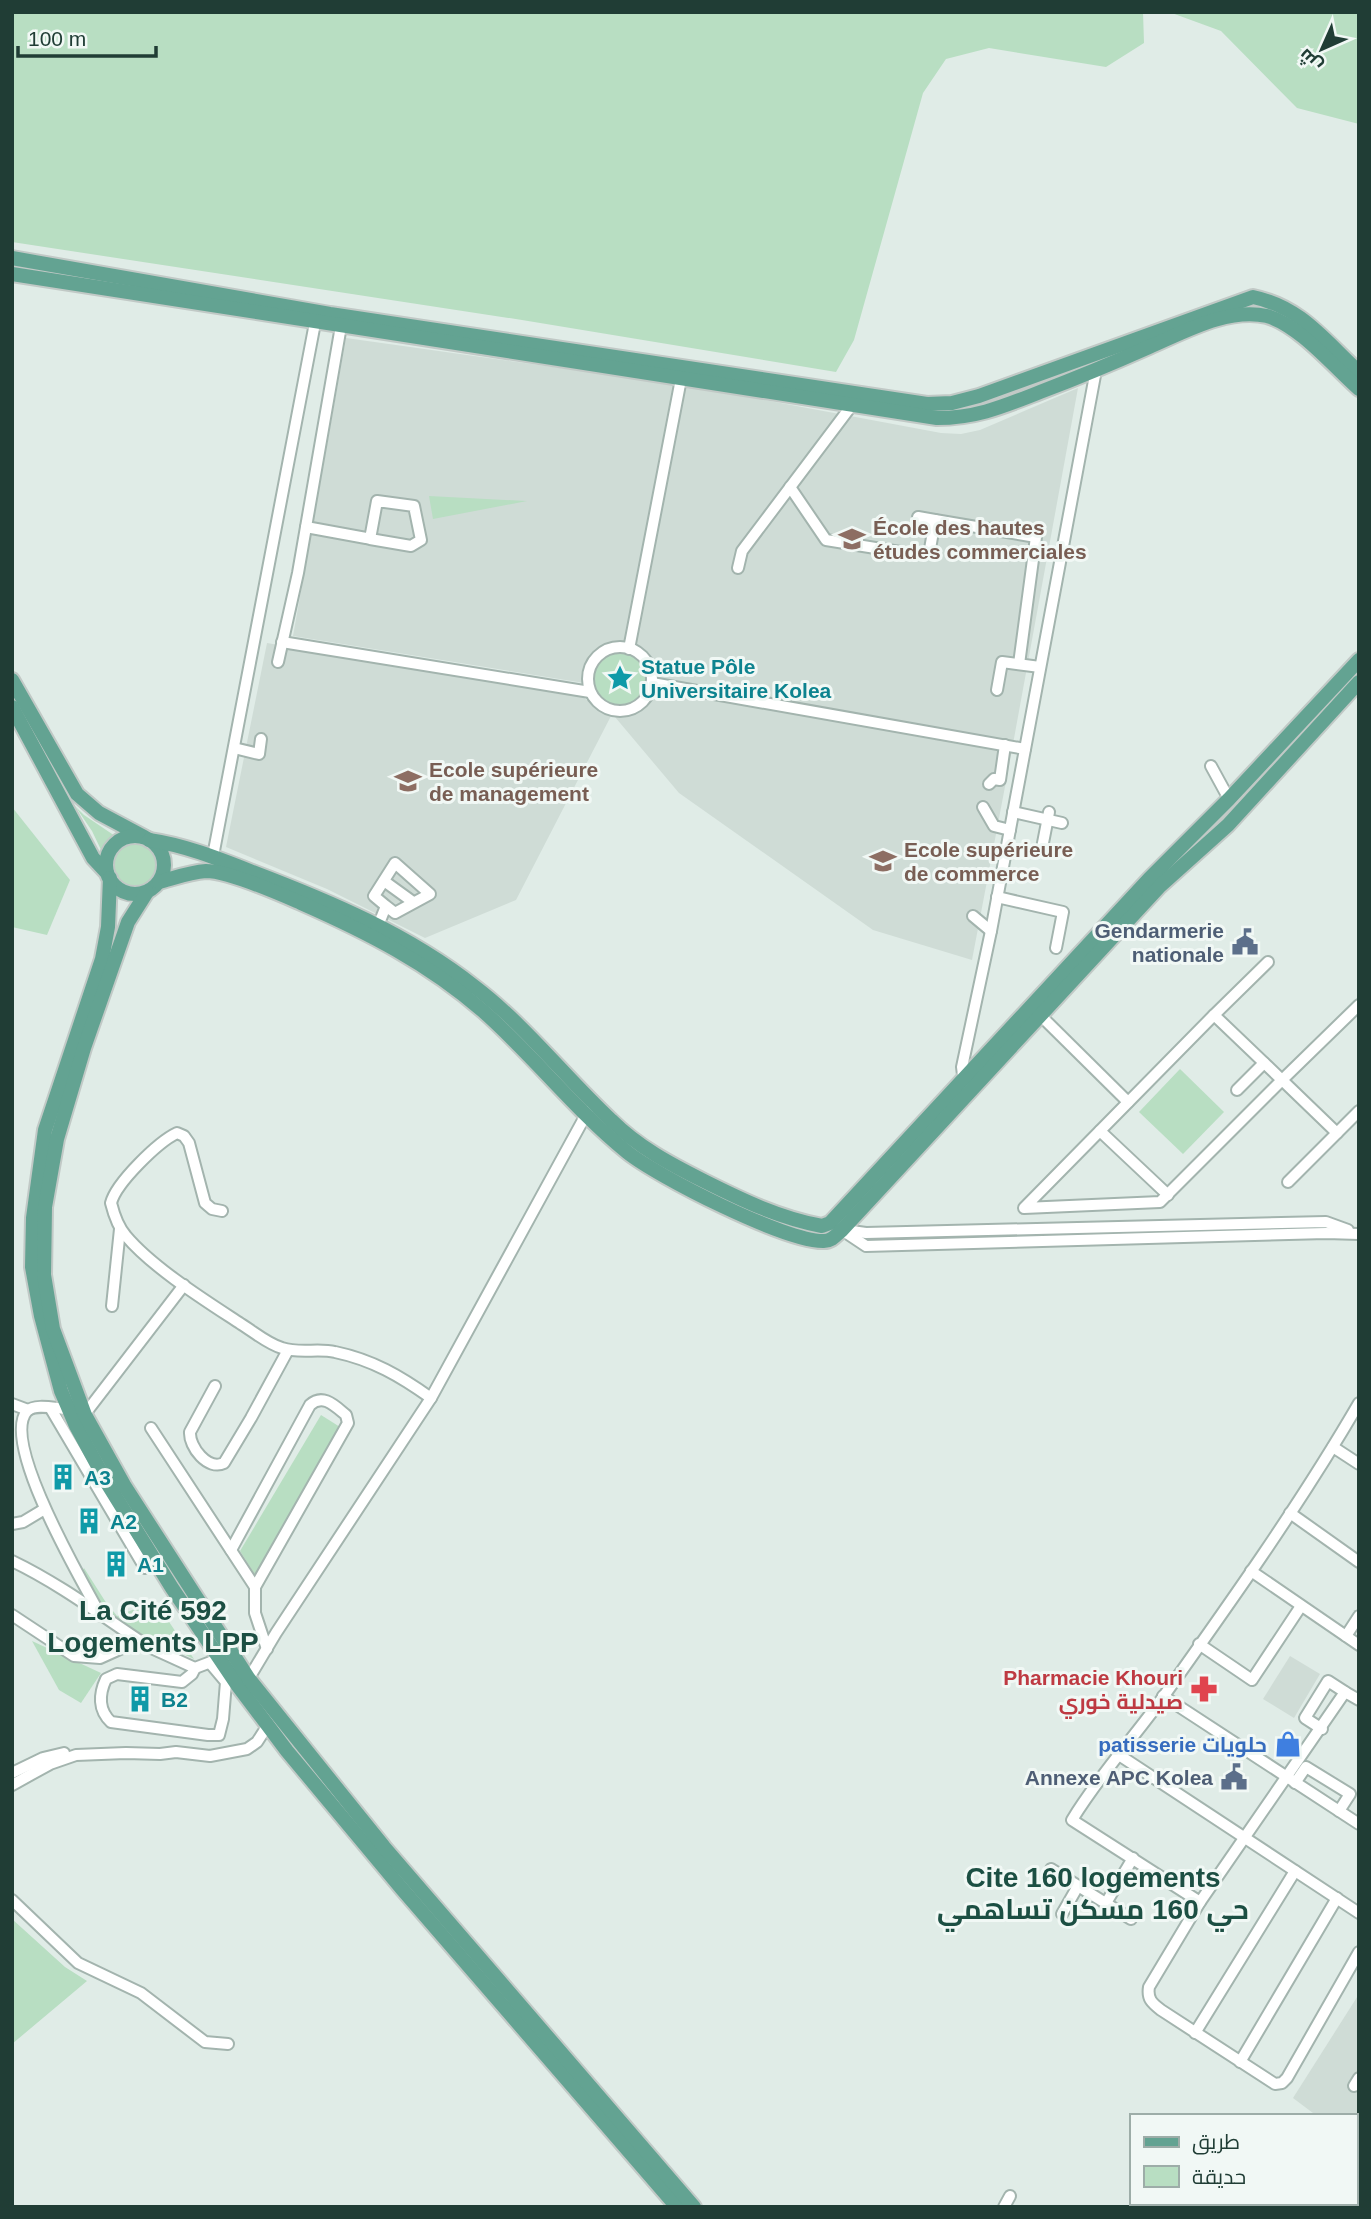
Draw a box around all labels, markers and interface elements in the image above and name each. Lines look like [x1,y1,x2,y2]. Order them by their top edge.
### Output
scale bar [18,14,156,58]
north arrow [1287,14,1357,84]
text: 100 m [28,27,86,50]
text: ش [1294,44,1327,77]
place label: École des hautes études commerciales [873,516,1087,563]
school or university icon: École des hautes études commerciales [837,524,867,554]
place label: Statue Pôle Universitaire Kolea [641,655,832,702]
place icon: Statue Pôle Universitaire Kolea [605,663,635,693]
place label: Ecole supérieure de management [429,758,598,805]
school or university icon: Ecole supérieure de management [393,766,423,796]
place label: Ecole supérieure de commerce [904,838,1073,885]
school or university icon: Ecole supérieure de commerce [868,846,898,876]
place label: Gendarmerie nationale [1094,919,1224,966]
public building icon: Gendarmerie nationale [1230,927,1260,957]
building icon: A3 [48,1462,78,1492]
place label: A3 [84,1466,111,1489]
building icon: A2 [74,1506,104,1536]
place label: A2 [110,1510,137,1533]
building icon: A1 [101,1549,131,1579]
place label: A1 [137,1553,164,1576]
district label: La Cité 592 Logements LPP [47,1595,259,1658]
place label: Pharmacie Khouri صيدلية خوري [1003,1666,1183,1719]
pharmacy icon: Pharmacie Khouri صيدلية خوري [1189,1674,1219,1704]
building icon: B2 [125,1684,155,1714]
place label: B2 [161,1688,188,1711]
shop icon: patisserie حلويات [1273,1729,1303,1759]
place label: patisserie حلويات [1098,1733,1267,1758]
public building icon: Annexe APC Kolea [1219,1762,1249,1792]
place label: Annexe APC Kolea [1025,1766,1213,1789]
district label: Cite 160 logements حي 160 مسكن تساهمي [937,1862,1249,1932]
legend [1130,2114,1357,2205]
text: طريق [1192,2130,1240,2155]
text: حديقة [1192,2165,1246,2188]

